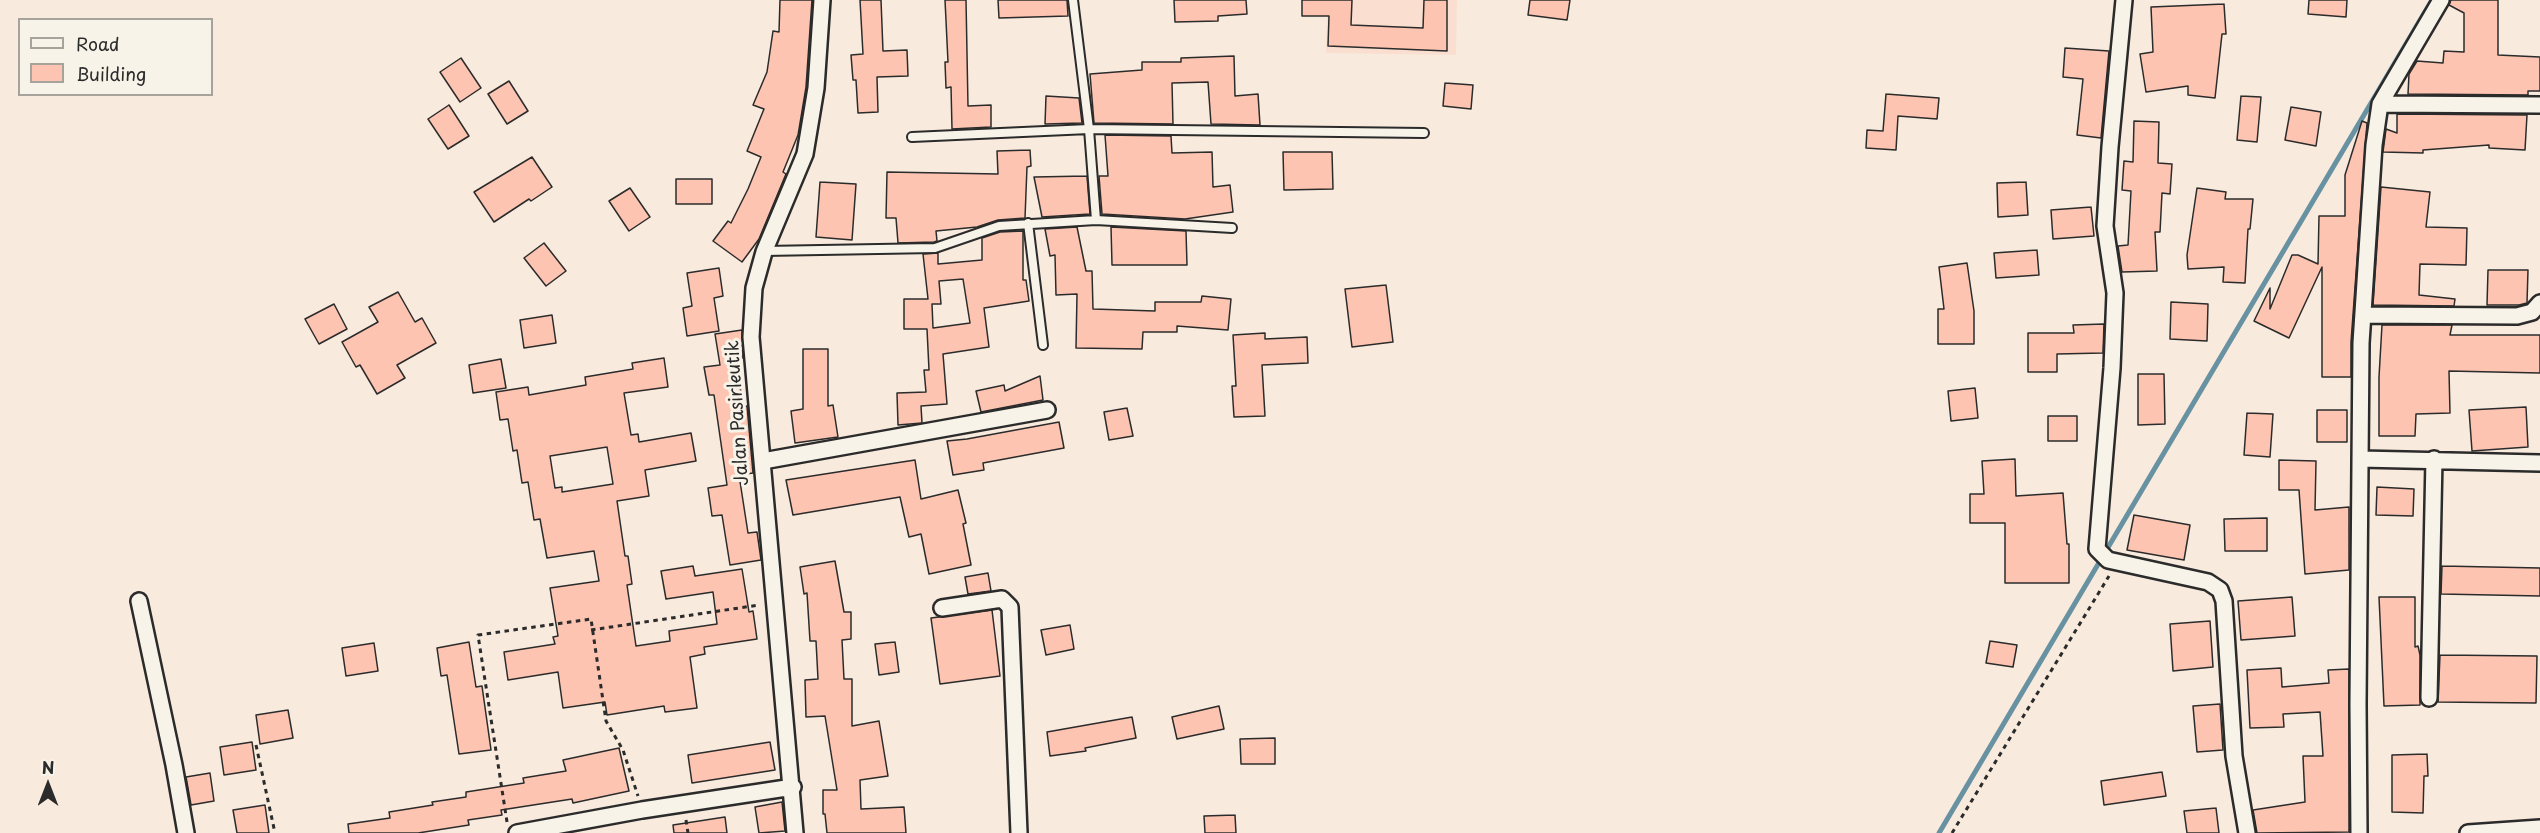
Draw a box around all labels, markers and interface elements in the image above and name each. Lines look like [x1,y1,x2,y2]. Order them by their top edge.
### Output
legend [18,18,213,96]
text: Road [76,30,120,57]
text: Building [76,60,146,87]
street label: Jalan Pasirleutik [722,340,754,486]
north arrow [18,755,78,815]
text: N [42,755,54,779]

